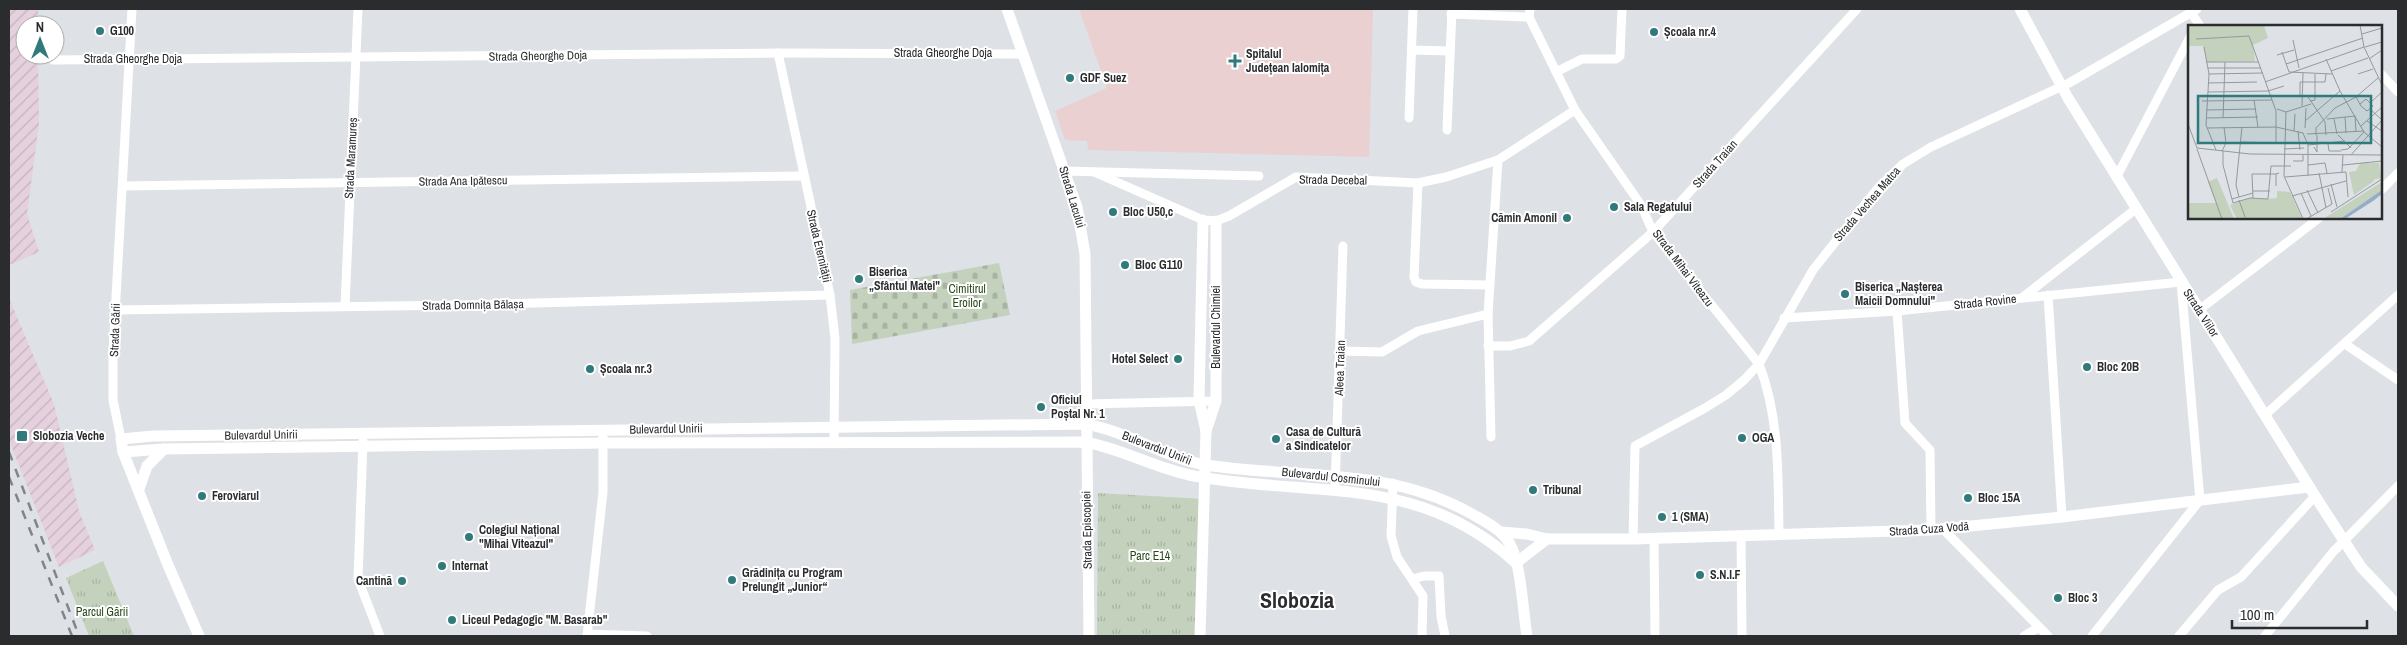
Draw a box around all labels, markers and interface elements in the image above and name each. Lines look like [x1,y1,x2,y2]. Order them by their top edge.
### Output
north arrow [15,15,65,65]
text: N [36,18,44,36]
place label: G100 [110,23,135,39]
place label: Școala nr.4 [1664,24,1717,40]
marker: G100 [94,25,106,37]
inset map [2188,25,2382,219]
marker: Școala nr.4 [1648,26,1660,38]
street label: Strada Gheorghe Doja [894,45,993,61]
place label: Spitalul Județean Ialomița [1246,46,1330,76]
street label: Strada Gheorghe Doja [489,47,588,65]
street label: Strada Gheorghe Doja [84,51,183,67]
marker: Spitalul Județean Ialomița [1228,54,1242,68]
place label: GDF Suez [1080,70,1127,86]
marker: GDF Suez [1064,72,1076,84]
street label: Strada Maramureș [341,117,361,199]
street label: Strada Traian [1689,136,1741,192]
street label: Strada Vechea Matca [1830,163,1904,245]
street label: Strada Lacului [1055,164,1089,230]
street label: Strada Decebal [1299,171,1367,189]
street label: Strada Ana Ipătescu [419,172,507,190]
place label: Sala Regatului [1624,199,1692,215]
marker: Sala Regatului [1608,201,1620,213]
place label: Bloc U50,c [1123,204,1174,220]
marker: Bloc U50,c [1107,206,1119,218]
street label: Strada Eternității [803,208,835,284]
place label: Cămin Amonil [1491,210,1557,226]
marker: Cămin Amonil [1561,212,1573,224]
street label: Strada Mihai Viteazu [1649,226,1717,310]
place label: Bloc G110 [1135,257,1183,273]
marker: Bloc G110 [1119,259,1131,271]
place label: Biserica „Sfântul Matei" [869,264,940,294]
marker: Biserica „Sfântul Matei" [853,273,865,285]
place label: Biserica „Nașterea Maicii Domnului" [1855,279,1943,309]
park label: Cimitirul Eroilor [948,281,986,311]
street label: Bulevardul Chimiei [1208,285,1224,369]
street label: Strada Viilor [2179,286,2223,341]
marker: Biserica „Nașterea Maicii Domnului" [1839,288,1851,300]
street label: Strada Rovine [1953,291,2017,313]
street label: Strada Domnița Bălașa [422,296,525,314]
street label: Strada Gării [106,303,124,357]
street label: Aleea Traian [1331,340,1349,397]
place label: Hotel Select [1112,351,1169,367]
marker: Hotel Select [1172,353,1184,365]
place label: Bloc 20B [2097,359,2139,375]
place label: Școala nr.3 [600,361,653,377]
marker: Bloc 20B [2081,361,2093,373]
marker: Școala nr.3 [584,363,596,375]
place label: Oficiul Poștal Nr. 1 [1051,392,1105,422]
marker: Oficiul Poștal Nr. 1 [1035,401,1047,413]
street label: Bulevardul Unirii [629,420,703,438]
place label: Casa de Cultură a Sindicatelor [1286,424,1361,454]
street label: Bulevardul Unirii [224,426,298,444]
street label: Bulevardul Unirii [1120,427,1194,469]
place label: Slobozia Veche [33,428,105,444]
marker: Slobozia Veche [15,429,29,443]
place label: OGA [1752,430,1775,446]
marker: OGA [1736,432,1748,444]
marker: Casa de Cultură a Sindicatelor [1270,433,1282,445]
street label: Bulevardul Cosminului [1281,464,1381,490]
place label: Tribunal [1543,482,1582,498]
marker: Tribunal [1527,484,1539,496]
place label: Feroviarul [212,488,259,504]
marker: Feroviarul [196,490,208,502]
place label: Bloc 15A [1978,490,2021,506]
street label: Strada Episcopiei [1078,491,1096,569]
marker: Bloc 15A [1962,492,1974,504]
place label: 1 (SMA) [1672,509,1709,525]
marker: 1 (SMA) [1656,511,1668,523]
street label: Strada Cuza Vodă [1889,518,1970,540]
place label: Colegiul Național "Mihai Viteazul" [479,522,560,552]
marker: Colegiul Național "Mihai Viteazul" [463,531,475,543]
park label: Parc E14 [1130,548,1171,564]
place label: Internat [452,558,489,574]
marker: Internat [436,560,448,572]
place label: Grădinița cu Program Prelungit „Junior“ [742,565,843,595]
place label: S.N.I.F [1710,567,1741,583]
marker: S.N.I.F [1694,569,1706,581]
place label: Cantină [356,573,393,589]
marker: Grădinița cu Program Prelungit „Junior“ [726,574,738,586]
marker: Cantină [396,575,408,587]
district label: Slobozia [1260,585,1334,615]
place label: Bloc 3 [2068,590,2098,606]
marker: Bloc 3 [2052,592,2064,604]
scale bar [2232,598,2367,630]
park label: Parcul Gării [76,604,128,620]
text: 100 m [2240,604,2274,625]
place label: Liceul Pedagogic "M. Basarab" [462,612,608,628]
marker: Liceul Pedagogic "M. Basarab" [446,614,458,626]

